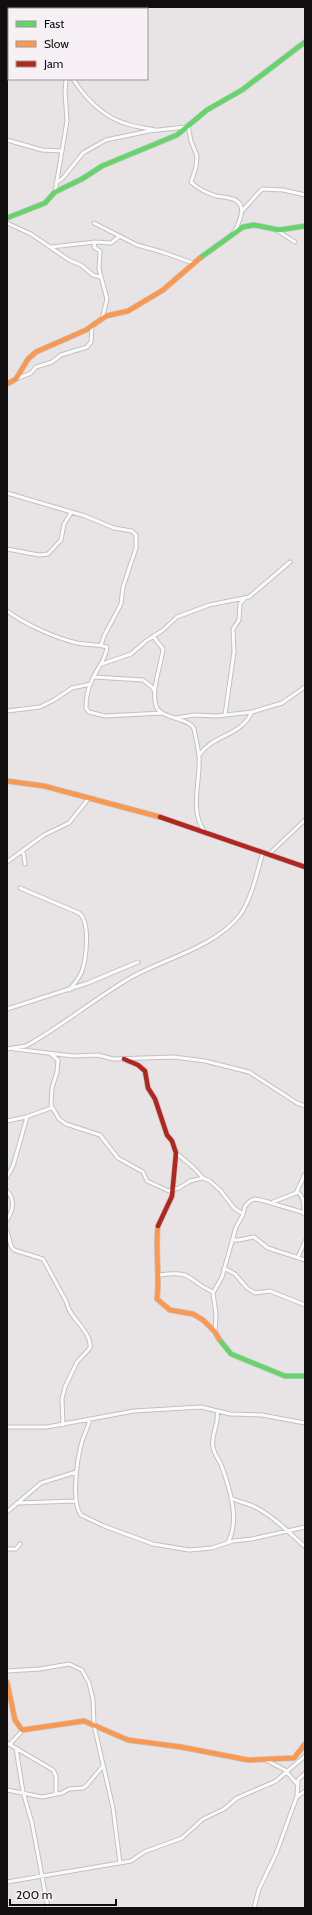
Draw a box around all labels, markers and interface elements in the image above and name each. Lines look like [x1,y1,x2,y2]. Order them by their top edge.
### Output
legend [8,8,148,80]
text: Fast [44,16,64,31]
text: Slow [44,36,69,51]
text: Jam [43,56,63,71]
scale bar [10,1881,116,1907]
text: 200 m [16,1887,52,1902]

